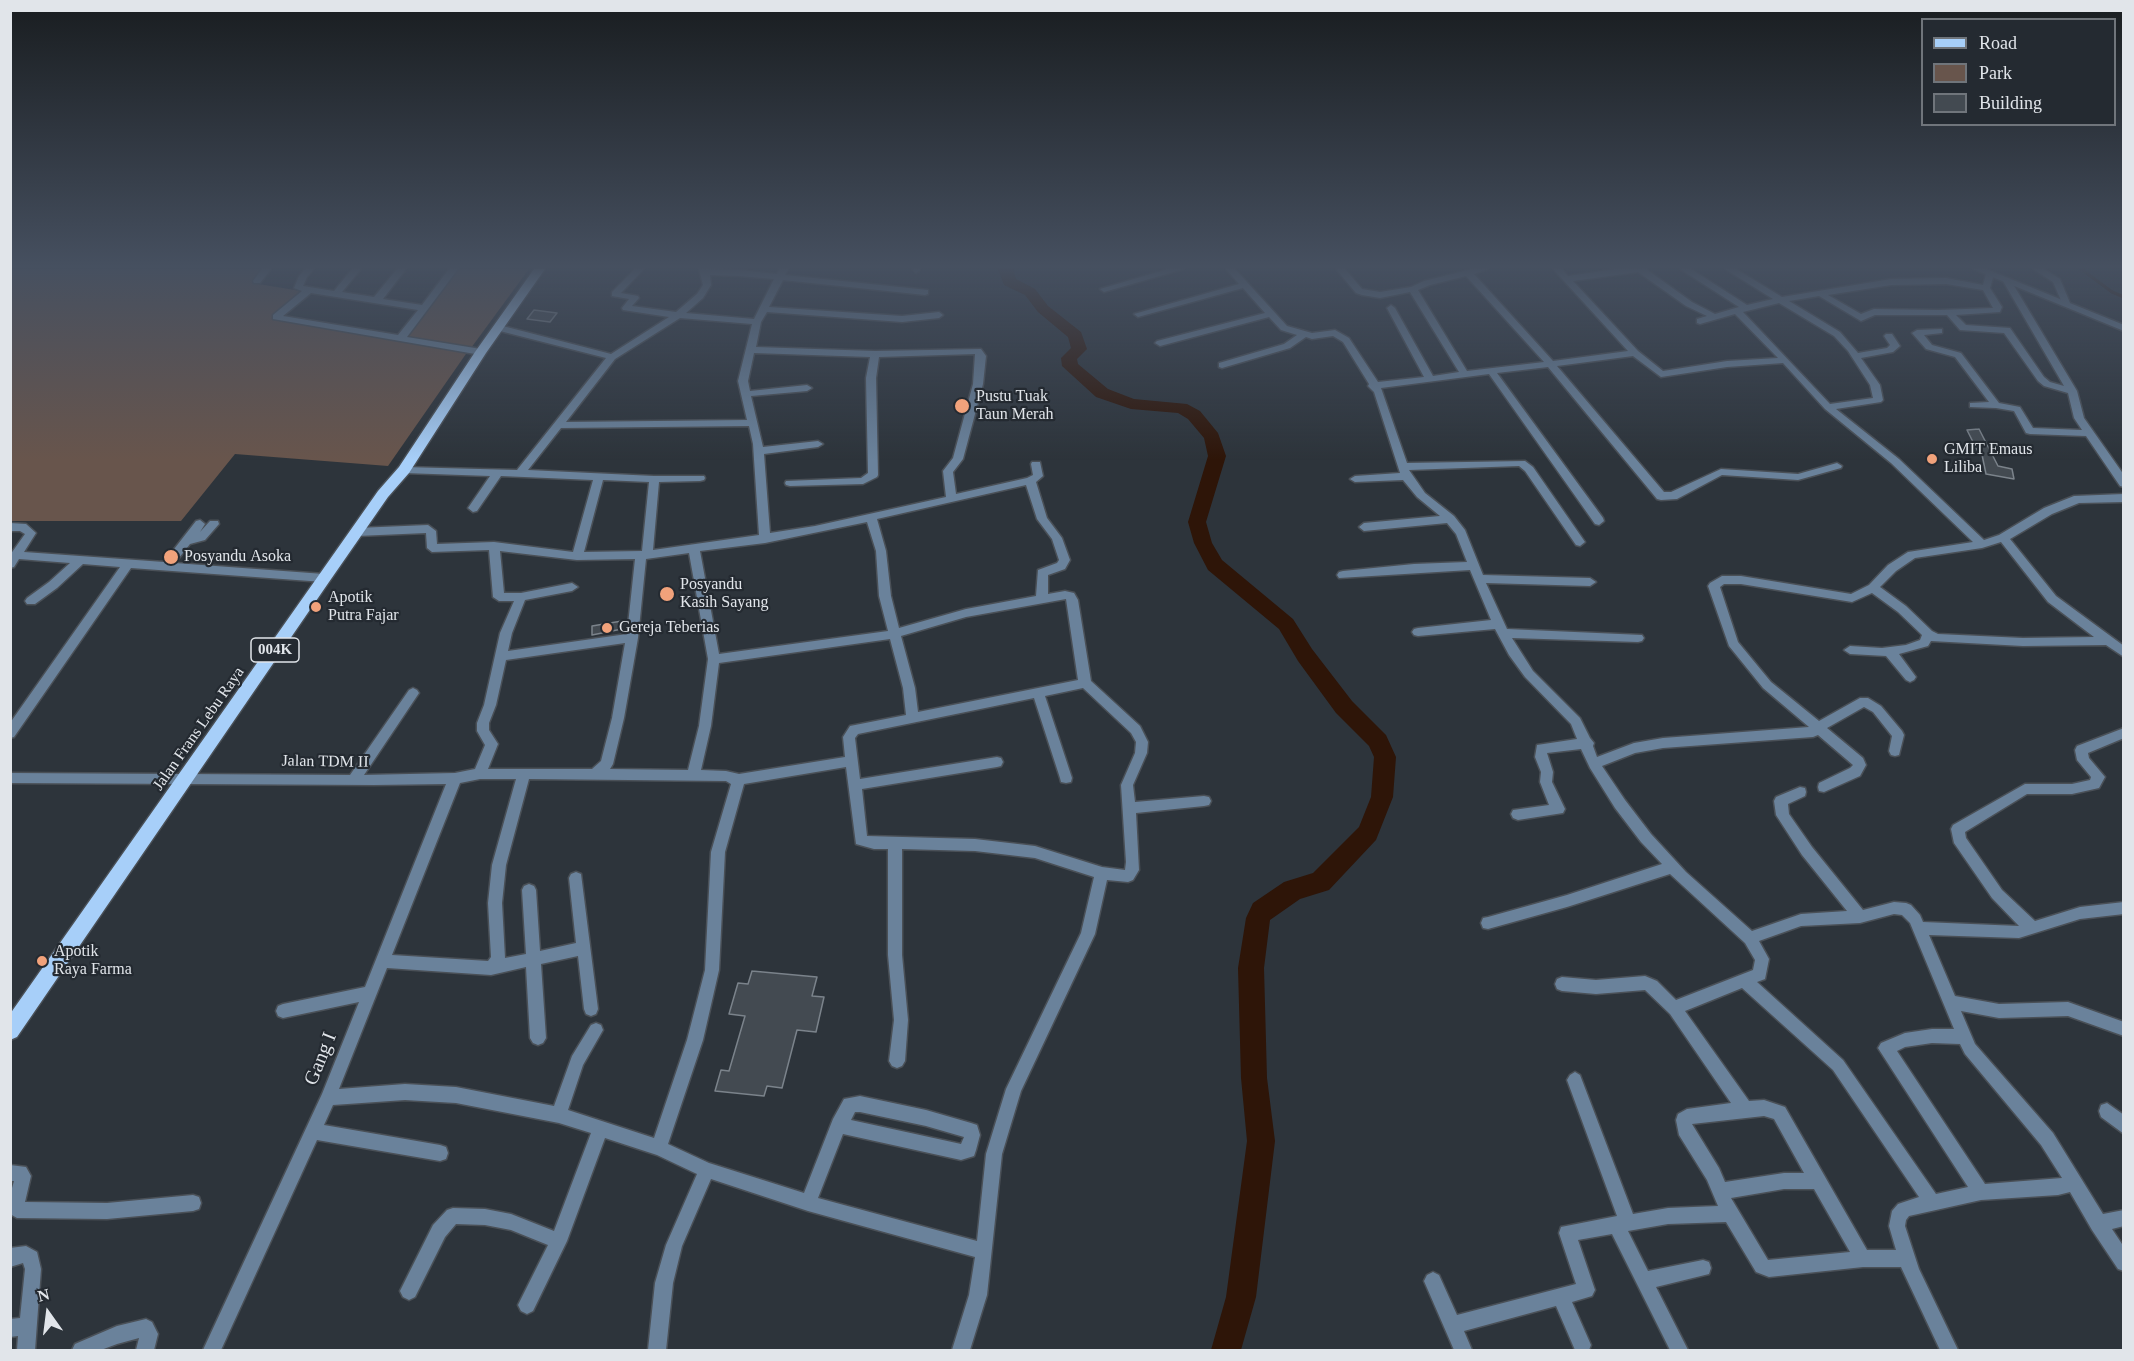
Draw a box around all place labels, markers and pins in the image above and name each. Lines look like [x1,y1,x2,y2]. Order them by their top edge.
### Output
place label: Pustu Tuak Taun Merah [976,387,1054,425]
marker: Pustu Tuak Taun Merah [953,397,971,415]
place label: GMIT Emaus Liliba [1944,440,2032,478]
marker: GMIT Emaus Liliba [1925,452,1939,466]
place label: Posyandu Asoka [184,547,291,567]
marker: Posyandu Asoka [162,548,180,566]
place label: Posyandu Kasih Sayang [680,575,768,613]
marker: Posyandu Kasih Sayang [658,585,676,603]
place label: Apotik Putra Fajar [328,588,399,626]
marker: Apotik Putra Fajar [309,600,323,614]
place label: Gereja Teberias [619,618,720,638]
marker: Gereja Teberias [600,621,614,635]
place label: Apotik Raya Farma [54,942,132,980]
marker: Apotik Raya Farma [35,954,49,968]

